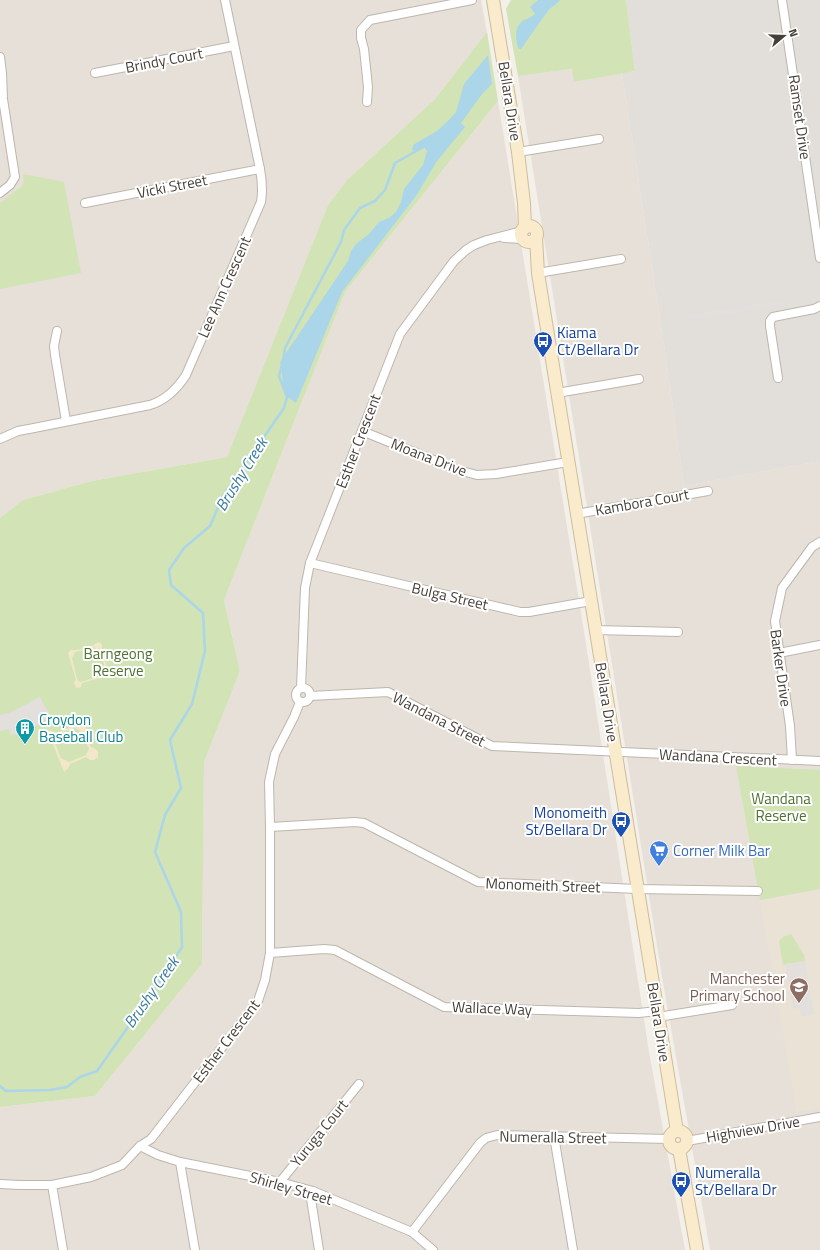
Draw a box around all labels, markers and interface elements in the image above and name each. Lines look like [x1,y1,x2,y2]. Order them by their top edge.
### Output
north arrow [764,16,804,56]
text: N [785,27,802,39]
street label: Brindy Court [123,41,205,79]
street label: Bellara Drive [492,60,528,142]
street label: Ramset Drive [783,73,817,161]
street label: Vicki Street [135,168,210,204]
street label: Lee Ann Crescent [191,232,257,341]
place label: Kiama Ct/Bellara Dr [557,321,639,361]
bus stop icon: Kiama Ct/Bellara Dr [532,330,554,358]
street label: Esther Crescent [329,390,387,492]
water label: Brushy Creek [209,431,274,515]
street label: Moana Drive [388,432,470,482]
street label: Kambora Court [593,482,691,522]
street label: Bulga Street [409,576,491,616]
street label: Barker Drive [764,628,798,708]
park label: Barngeong Reserve [84,642,153,682]
street label: Bellara Drive [589,661,625,743]
street label: Wandana Street [388,686,490,753]
place label: Croydon Baseball Club [39,708,124,748]
building icon: Croydon Baseball Club [14,717,36,745]
street label: Wandana Crescent [659,742,778,772]
park label: Wandana Reserve [751,787,811,827]
place label: Monomeith St/Bellara Dr [525,801,607,841]
bus stop icon: Monomeith St/Bellara Dr [610,810,632,838]
supermarket icon: Corner Milk Bar [648,839,670,867]
place label: Corner Milk Bar [673,839,770,862]
street label: Monomeith Street [485,871,602,899]
water label: Brushy Creek [117,950,186,1033]
place label: Manchester Primary School [690,967,785,1007]
school or university icon: Manchester Primary School [788,976,810,1004]
street label: Bellara Drive [641,981,677,1063]
street label: Esther Crescent [187,994,266,1088]
street label: Wallace Way [452,995,532,1021]
street label: Yuruga Court [285,1094,354,1172]
street label: Highview Drive [704,1109,802,1149]
street label: Numeralla Street [499,1125,608,1149]
place label: Numeralla St/Bellara Dr [695,1161,777,1201]
street label: Shirley Street [247,1165,336,1211]
bus stop icon: Numeralla St/Bellara Dr [670,1170,692,1198]

